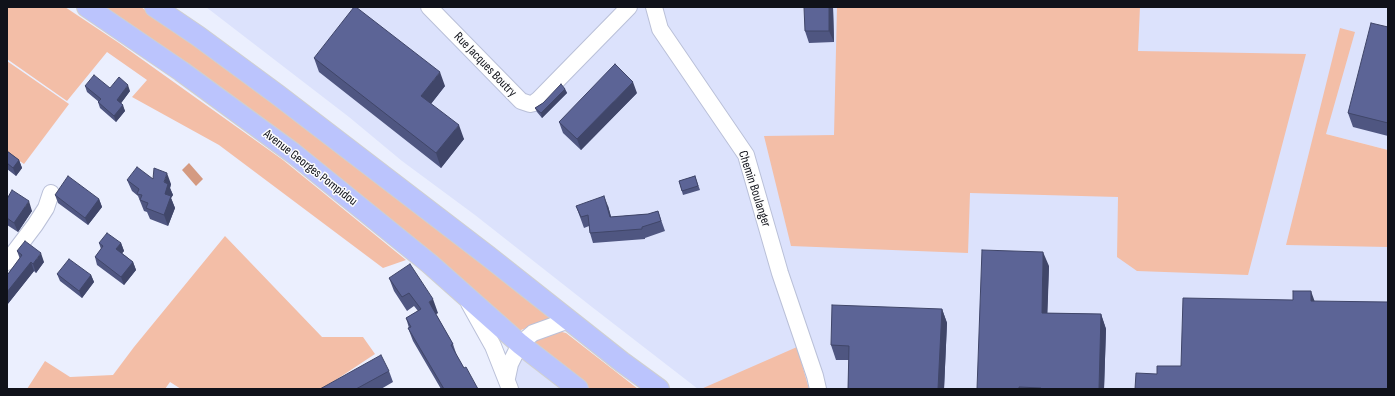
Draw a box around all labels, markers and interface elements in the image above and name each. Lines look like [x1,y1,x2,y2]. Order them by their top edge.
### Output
street label: Rue Jacques Boutry [450,29,520,101]
street label: Avenue Georges Pompidou [260,127,360,209]
street label: Chemin Boulanger [734,149,774,229]

